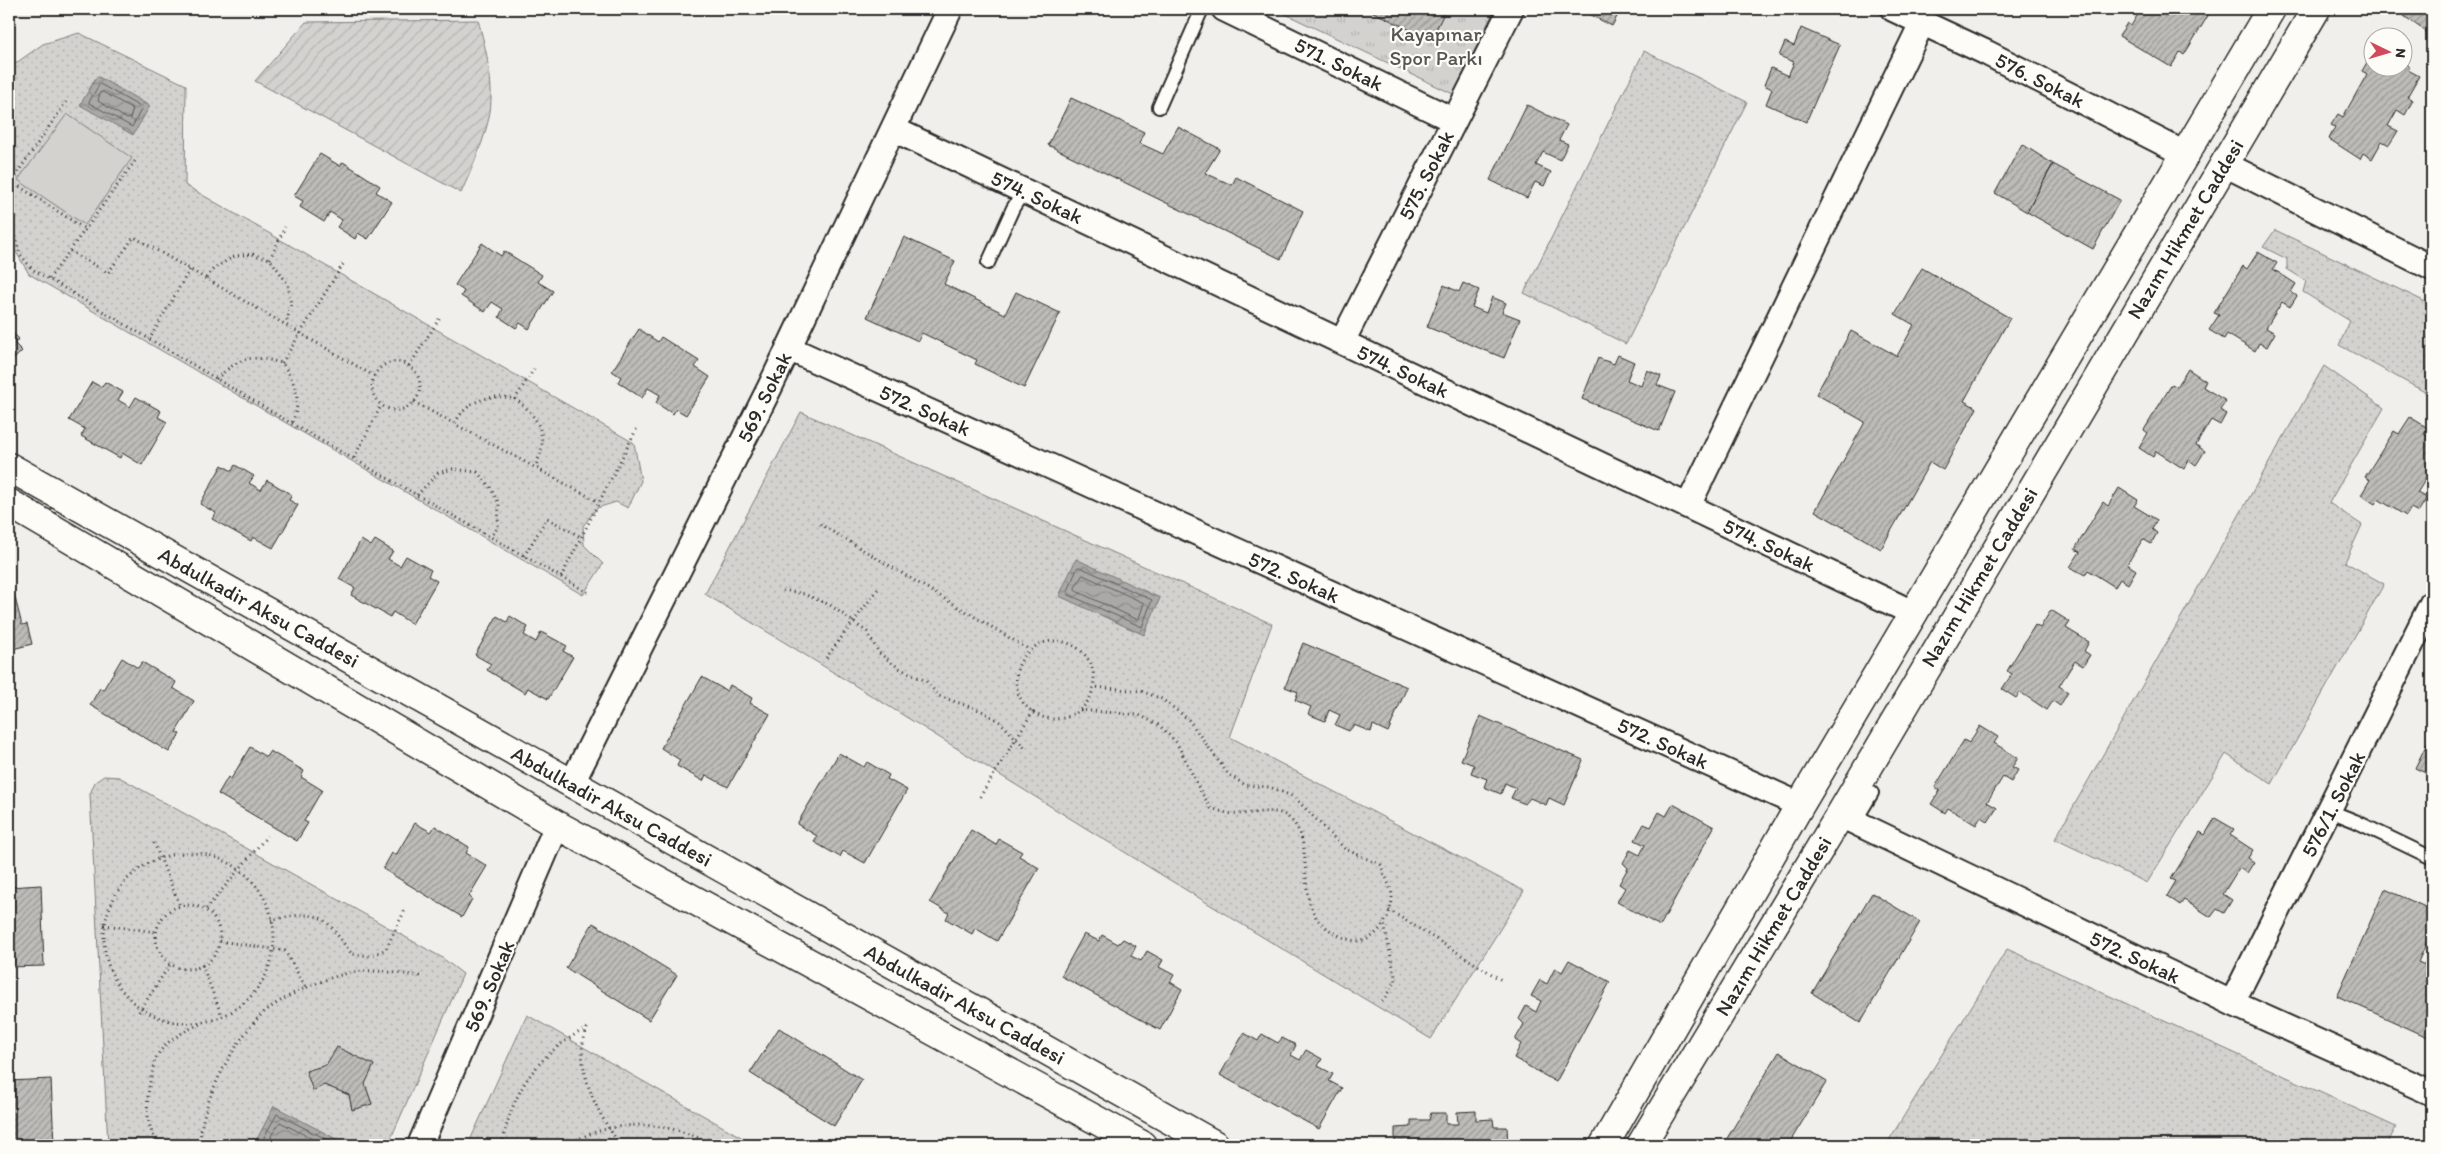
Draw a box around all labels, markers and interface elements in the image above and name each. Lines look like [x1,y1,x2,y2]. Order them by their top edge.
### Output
park label: Kayapınar Spor Parkı [1389,21,1483,70]
north arrow [2364,28,2414,78]
street label: 571. Sokak [1291,32,1388,96]
street label: 576. Sokak [1991,47,2089,113]
text: N [2392,48,2409,59]
street label: 575. Sokak [1393,126,1459,224]
street label: Nazım Hikmet Caddesi [2121,135,2249,323]
street label: 574. Sokak [987,165,1087,229]
street label: 574. Sokak [1353,339,1453,403]
street label: 569. Sokak [731,347,797,446]
street label: 572. Sokak [876,379,975,441]
street label: Nazım Hikmet Caddesi [1915,483,2043,671]
street label: 574. Sokak [1719,513,1819,577]
street label: Abdulkadir Aksu Caddesi [154,541,364,673]
street label: 572. Sokak [1245,546,1344,608]
street label: 572. Sokak [1614,712,1713,774]
street label: Abdulkadir Aksu Caddesi [507,740,717,872]
street label: 576/1. Sokak [2296,747,2370,861]
street label: Nazım Hikmet Caddesi [1709,832,1837,1020]
street label: 572. Sokak [2086,925,2184,989]
street label: 569. Sokak [458,936,520,1036]
street label: Abdulkadir Aksu Caddesi [860,938,1070,1070]

